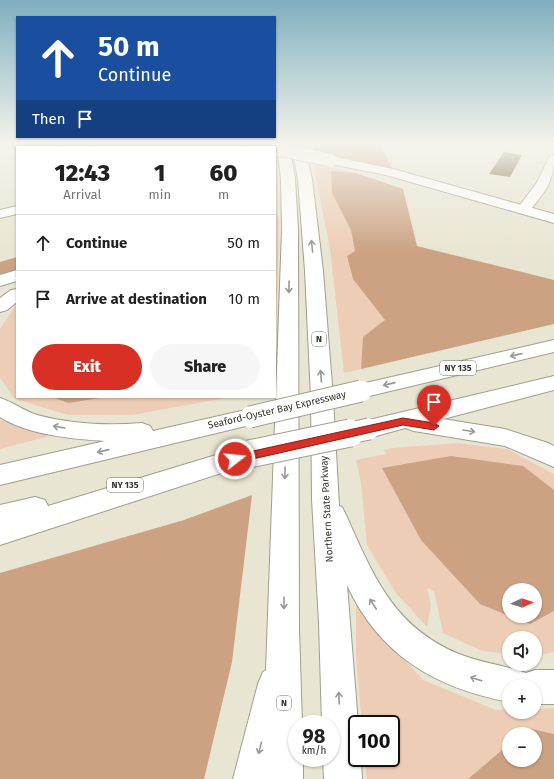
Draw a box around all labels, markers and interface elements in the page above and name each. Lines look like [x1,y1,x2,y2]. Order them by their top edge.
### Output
text: 50 m [98,30,160,63]
icon: ahead [32,32,84,84]
text: Continue [98,64,171,86]
icon: arrive [74,108,96,130]
text: Then [32,110,66,128]
text: 12:43 [54,159,110,187]
text: 1 [154,159,165,187]
text: 60 [210,159,238,187]
text: Arrival [63,187,101,202]
text: min [149,187,171,202]
text: m [218,187,229,202]
icon: ahead [32,232,54,254]
text: Continue [66,234,127,252]
text: 50 m [227,234,260,252]
one-way arrow [308,240,315,253]
one-way arrow [285,280,293,293]
icon: arrive [32,288,54,310]
text: Arrive at destination [66,290,207,308]
text: 10 m [228,290,260,308]
road number: N [312,332,326,346]
button: Exit [32,344,142,390]
button: Share [150,344,260,390]
one-way arrow [510,352,523,359]
road number: NY 135 [440,361,476,375]
one-way arrow [317,370,325,383]
one-way arrow [383,381,396,389]
pin [417,385,451,426]
street label: Seaford-Oyster Bay Expressway [207,388,347,432]
icon: arrive [423,391,445,413]
one-way arrow [53,423,66,431]
one-way arrow [462,427,475,435]
position arrow [214,438,256,480]
one-way arrow [97,448,110,455]
street label: Northern State Parkway [318,455,336,563]
one-way arrow [281,466,289,479]
road number: NY 135 [107,478,143,492]
north arrow [502,583,542,623]
map controls [502,583,542,767]
one-way arrow [280,596,287,609]
one-way arrow [369,599,377,610]
button: sound [502,631,542,671]
one-way arrow [471,674,483,682]
button: + [502,679,542,719]
one-way arrow [335,692,343,705]
road number: N [277,696,291,710]
speed limit sign: 100 [348,715,400,767]
text: 98 [303,724,325,748]
button: − [502,727,542,767]
one-way arrow [256,741,263,754]
text: km/h [302,745,326,757]

